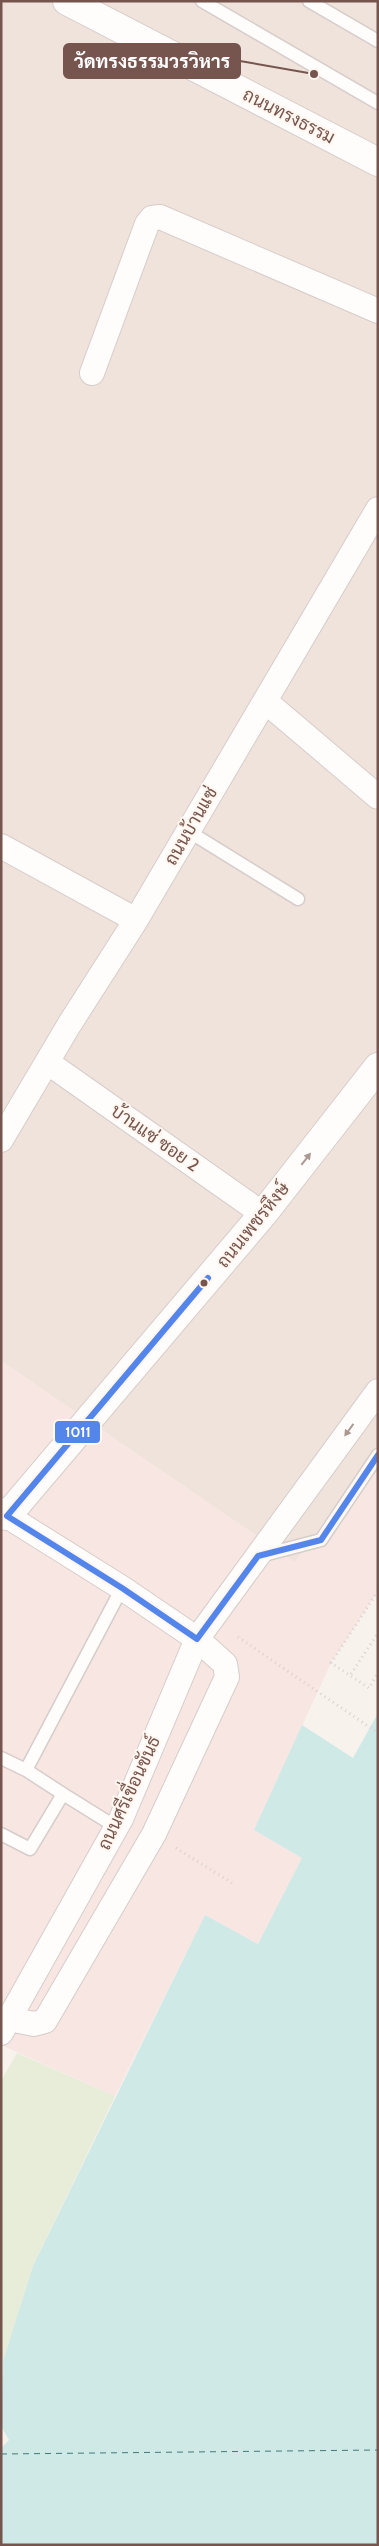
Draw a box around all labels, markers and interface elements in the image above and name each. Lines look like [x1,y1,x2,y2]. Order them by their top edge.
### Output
callout: วัดทรงธรรมวรวิหาร [64,44,240,78]
text: วัดทรงธรรมวรวิหาร [74,50,230,73]
street label: ถนนทรงธรรม [239,83,339,149]
street label: ถนนบ้านแซ่ [159,782,222,869]
street label: บ้านแซ่ ซอย 2 [107,1099,204,1176]
one-way arrow [300,1153,311,1166]
street label: ถนนเพชรหึงษ์ [210,1176,295,1272]
unlabelled marker [199,1278,209,1288]
line badge: 1011 [54,1420,101,1444]
text: 1011 [65,1423,91,1441]
one-way arrow [344,1423,354,1437]
street label: ถนนศรีเขื่อนขันธ์ [88,1730,165,1853]

